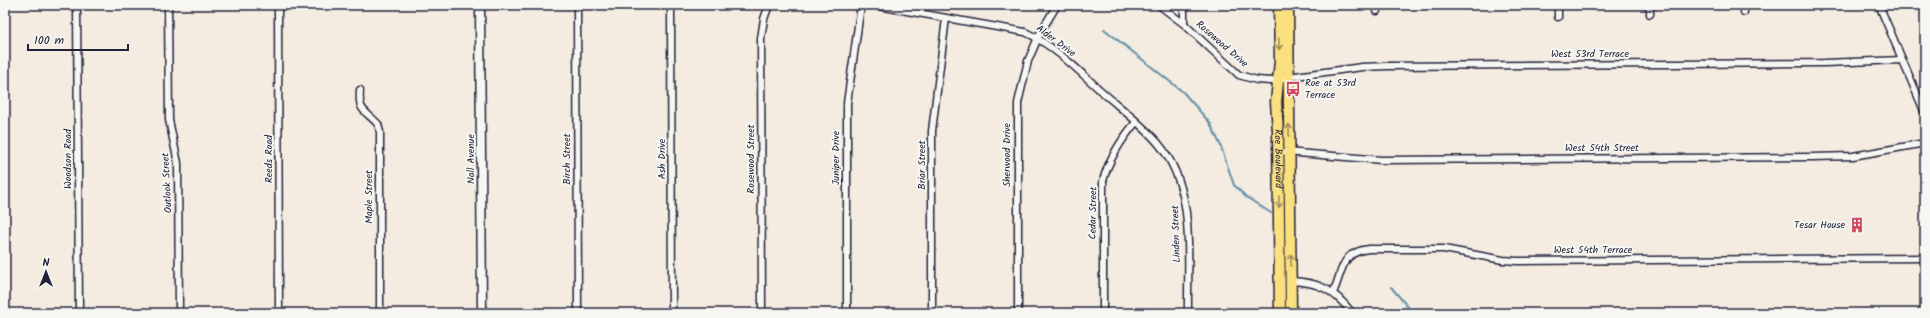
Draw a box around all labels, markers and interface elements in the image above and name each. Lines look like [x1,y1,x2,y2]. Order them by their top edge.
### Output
street label: Rosewood Drive [1192,17,1252,72]
street label: Alder Drive [1033,21,1080,62]
scale bar [28,26,128,52]
text: 100 m [34,31,65,50]
one-way arrow [1276,37,1283,50]
street label: West 53rd Terrace [1551,46,1629,62]
place label: Roe at 53rd Terrace [1305,75,1357,103]
bus stop icon: Roe at 53rd Terrace [1284,80,1302,98]
street label: Sherwood Drive [999,122,1015,187]
street label: Rosewood Street [743,124,759,194]
one-way arrow [1285,124,1293,137]
street label: Woodson Road [60,128,76,189]
street label: Roe Boulevard [1270,129,1287,189]
street label: Juniper Drive [828,130,844,185]
street label: Birch Street [559,133,575,185]
street label: Reeds Road [261,134,277,183]
street label: Nall Avenue [463,134,479,184]
street label: Ash Drive [654,138,670,179]
street label: Briar Street [914,140,930,190]
street label: West 54th Street [1565,140,1639,156]
street label: Outlook Street [157,152,177,214]
street label: Maple Street [361,170,377,224]
street label: Cedar Street [1085,186,1101,240]
one-way arrow [1275,195,1283,208]
street label: Linden Street [1167,205,1185,263]
building icon: Tesar House [1848,216,1866,234]
place label: Tesar House [1794,217,1845,233]
street label: West 54th Terrace [1554,242,1633,258]
north arrow [26,252,66,292]
text: N [43,254,50,272]
one-way arrow [1287,254,1295,267]

